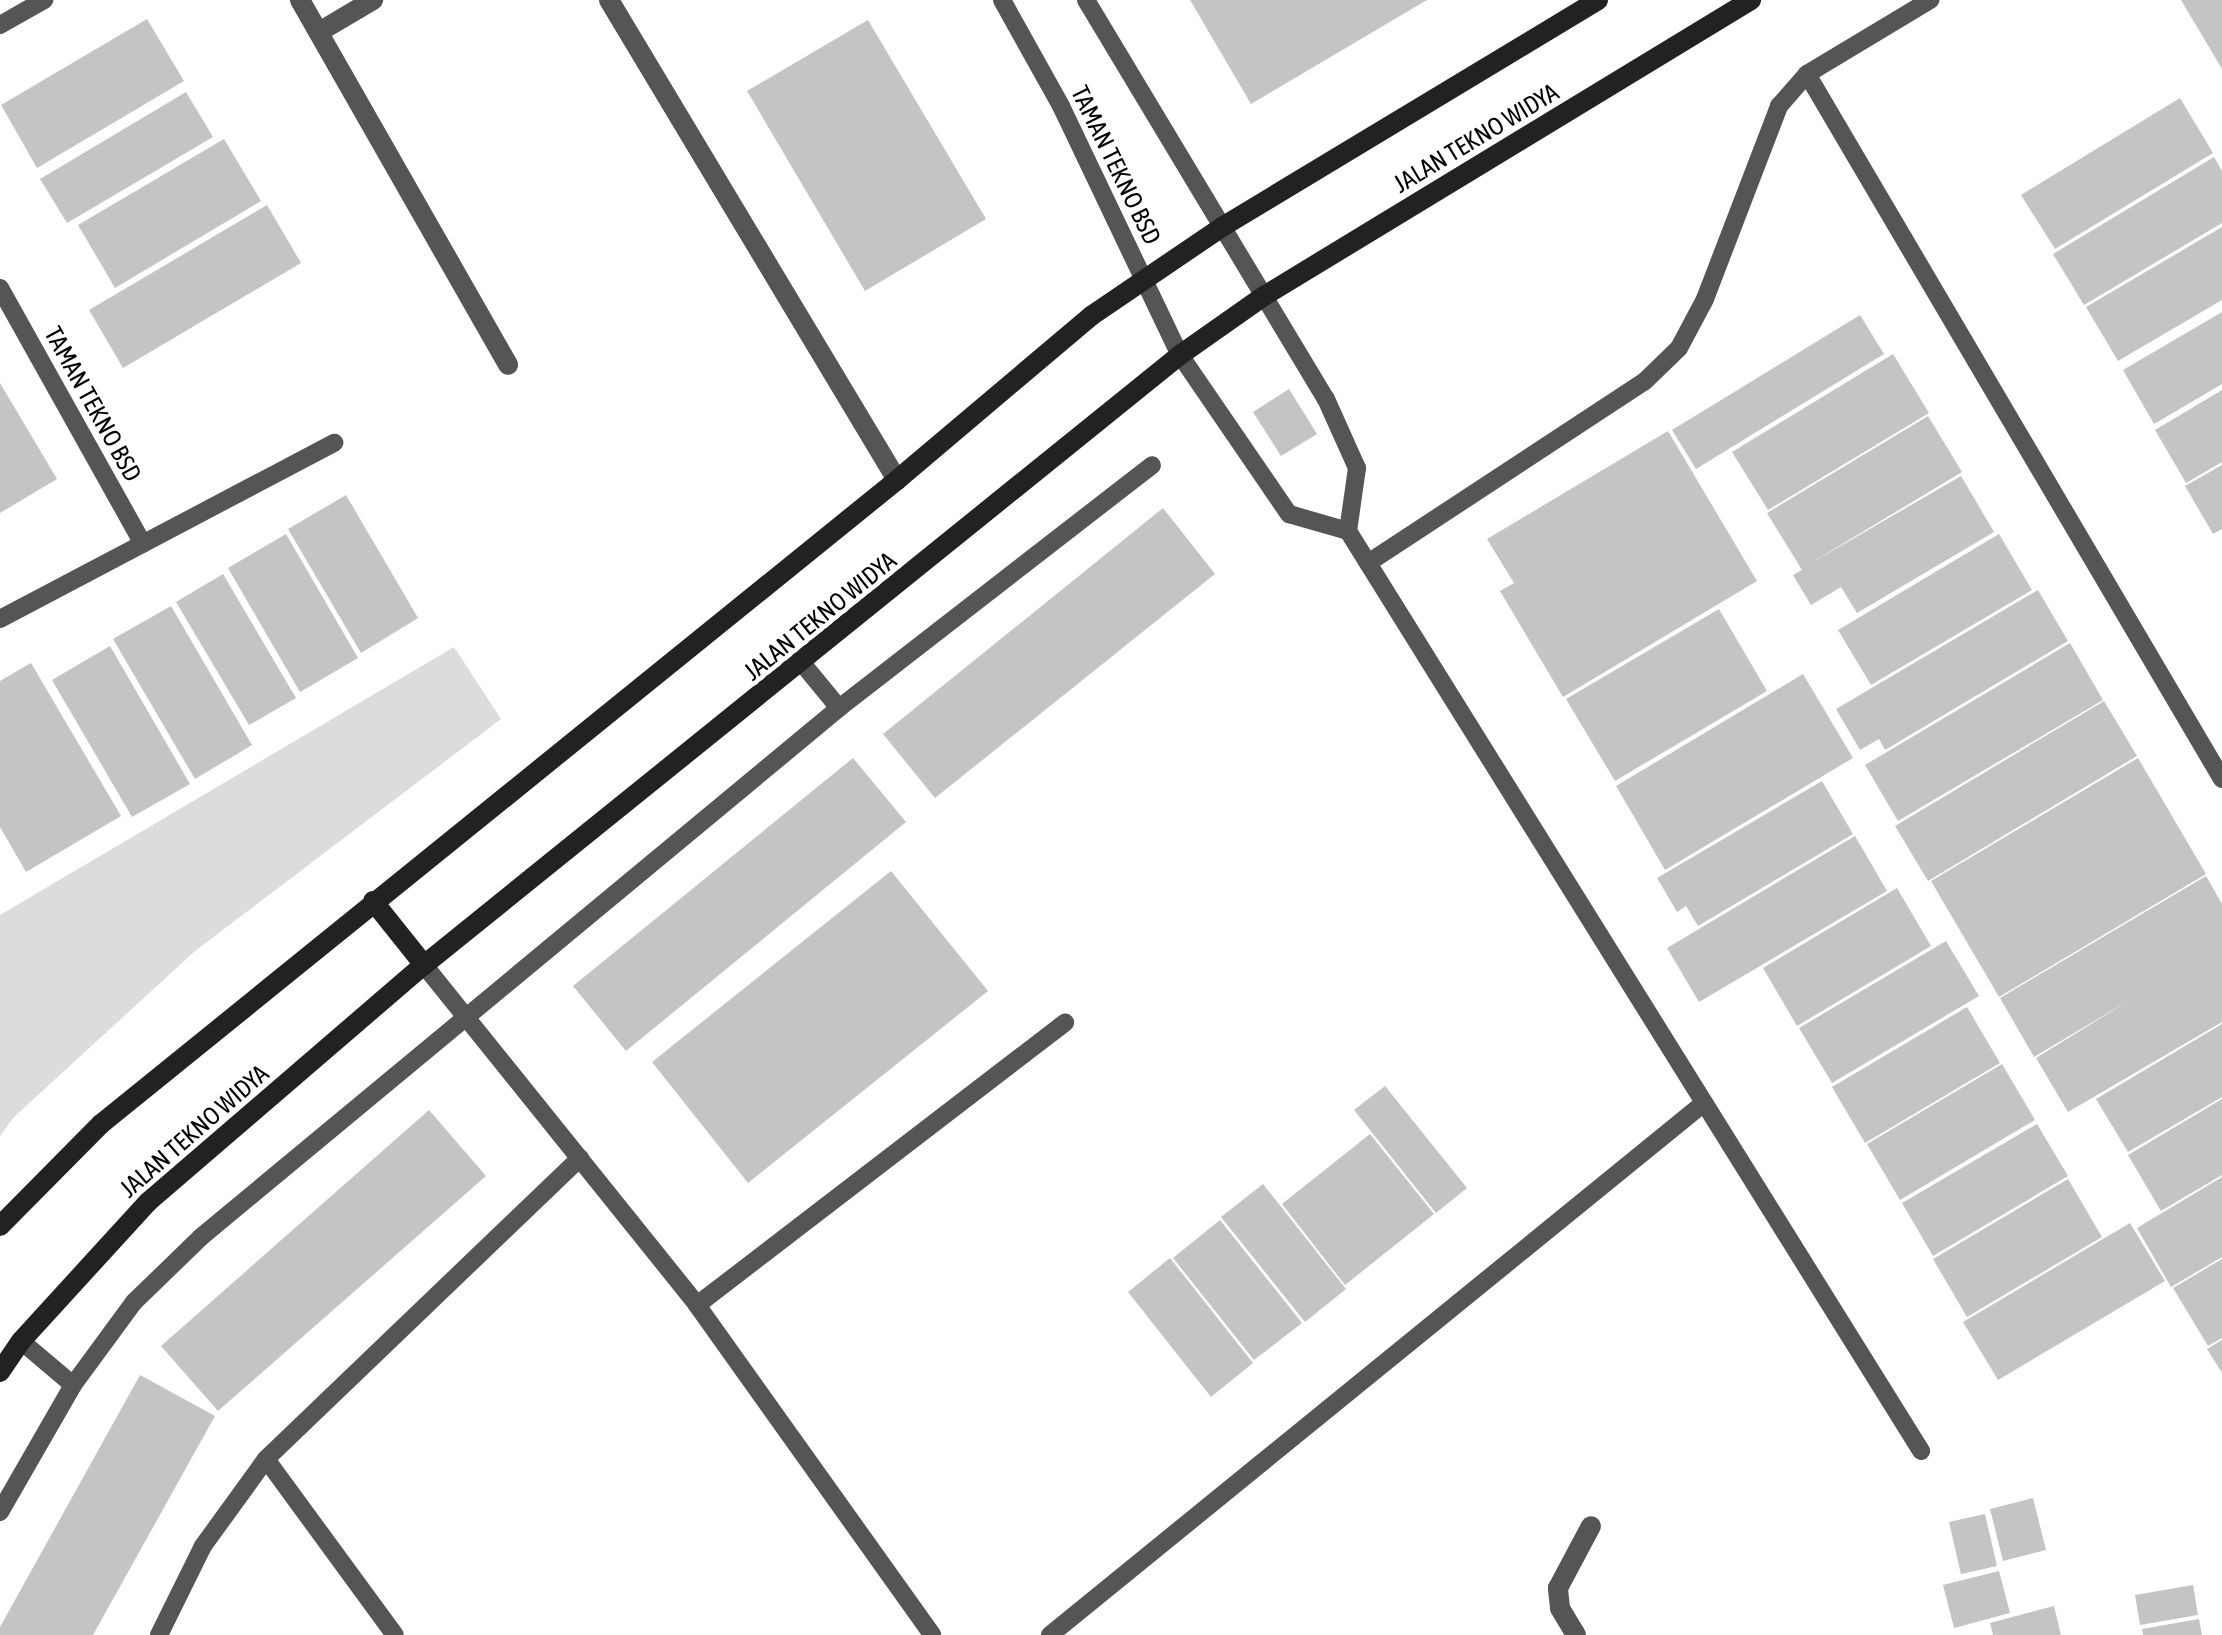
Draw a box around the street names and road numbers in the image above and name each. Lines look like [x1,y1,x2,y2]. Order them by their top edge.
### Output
street label: JALAN TEKNO WIDYA [1388,77,1564,199]
street label: TAMAN TEKNO BSD [1065,81,1167,249]
street label: TAMAN TEKNO BSD [38,321,148,487]
street label: JALAN TEKNO WIDYA [738,546,902,686]
street label: JALAN TEKNO WIDYA [114,1058,274,1204]

